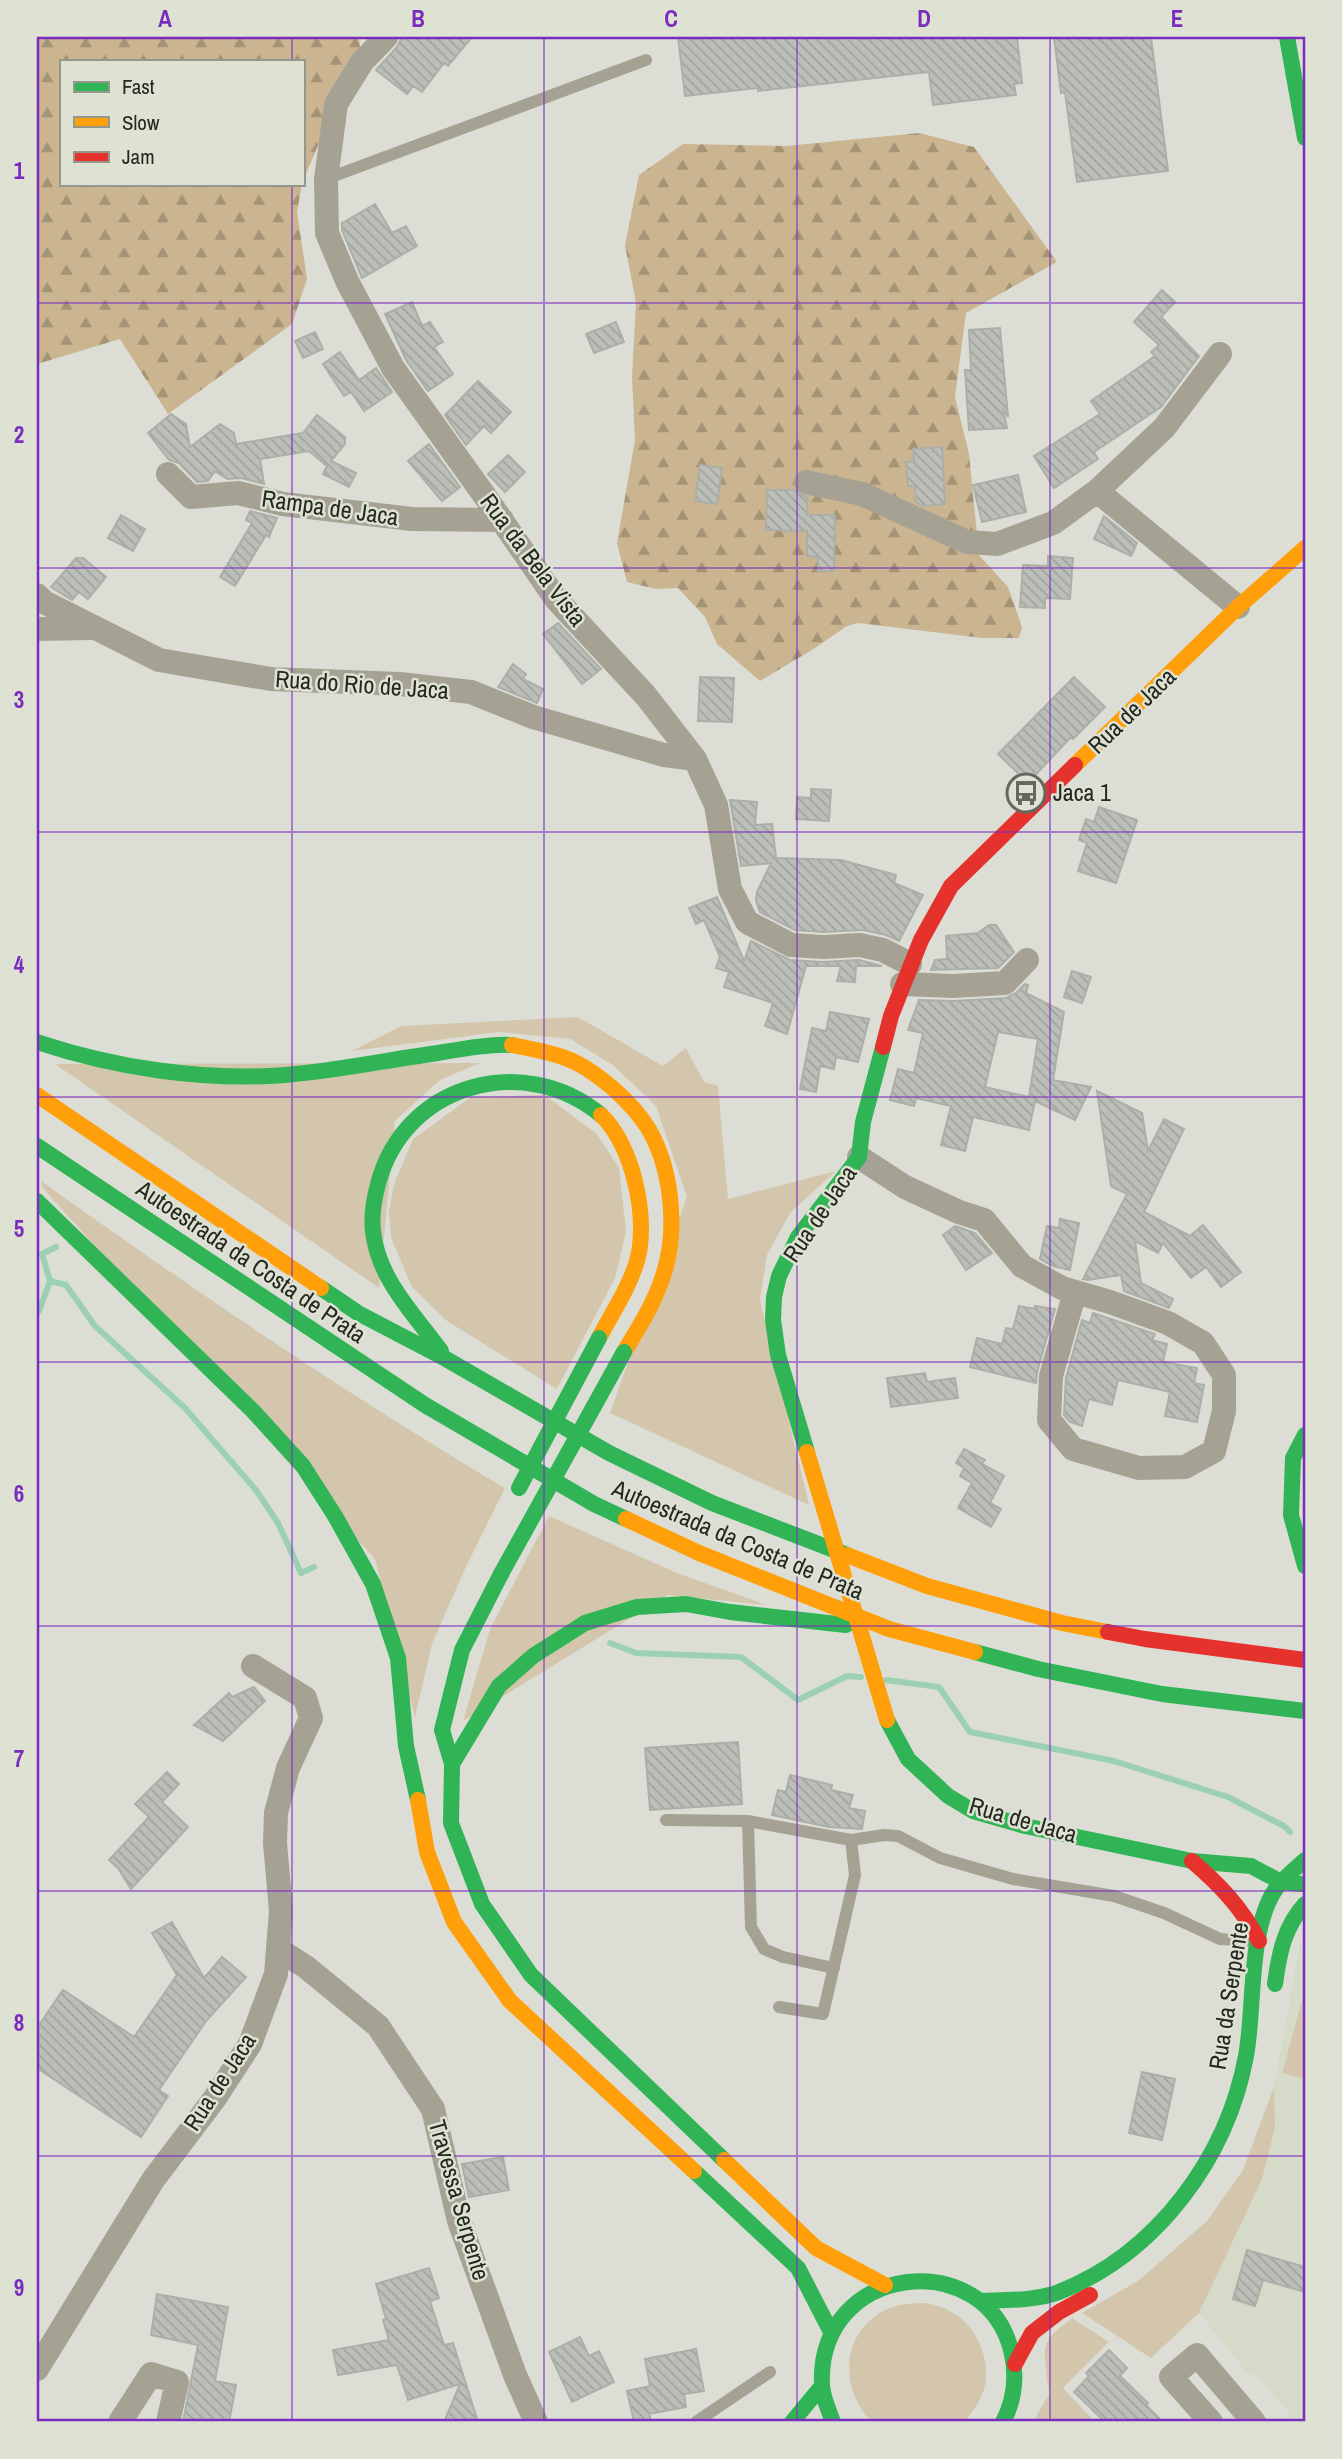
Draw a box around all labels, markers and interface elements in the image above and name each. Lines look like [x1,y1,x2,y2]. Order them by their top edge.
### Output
text: A [158,3,172,34]
text: B [411,3,425,34]
text: C [664,3,678,34]
text: D [917,3,931,34]
text: E [1171,3,1183,34]
legend [60,60,304,186]
text: Fast [122,72,155,101]
text: Slow [122,108,160,137]
text: Jam [122,142,155,171]
text: 1 [14,155,25,186]
text: 2 [14,419,24,450]
street label: Rampa de Jaca [260,482,401,532]
street label: Rua da Bela Vista [473,487,594,632]
street label: Rua de Jaca [1080,660,1182,760]
street label: Rua do Rio de Jaca [274,662,450,706]
text: 3 [14,684,24,715]
bus stop icon: Jaca 1 [1005,772,1047,814]
place label: Jaca 1 [1053,776,1111,808]
text: 4 [14,949,25,980]
street label: Rua de Jaca [775,1159,863,1268]
street label: Autoestrada da Costa de Prata [130,1172,373,1350]
text: 5 [14,1213,24,1244]
street label: Autoestrada da Costa de Prata [607,1471,869,1607]
text: 6 [14,1478,24,1509]
text: 7 [14,1743,24,1774]
street label: Rua de Jaca [966,1788,1081,1850]
street label: Rua da Serpente [1201,1920,1255,2072]
text: 8 [14,2007,24,2038]
street label: Rua de Jaca [176,2026,263,2137]
street label: Travessa Serpente [422,2116,498,2284]
text: 9 [14,2272,24,2303]

